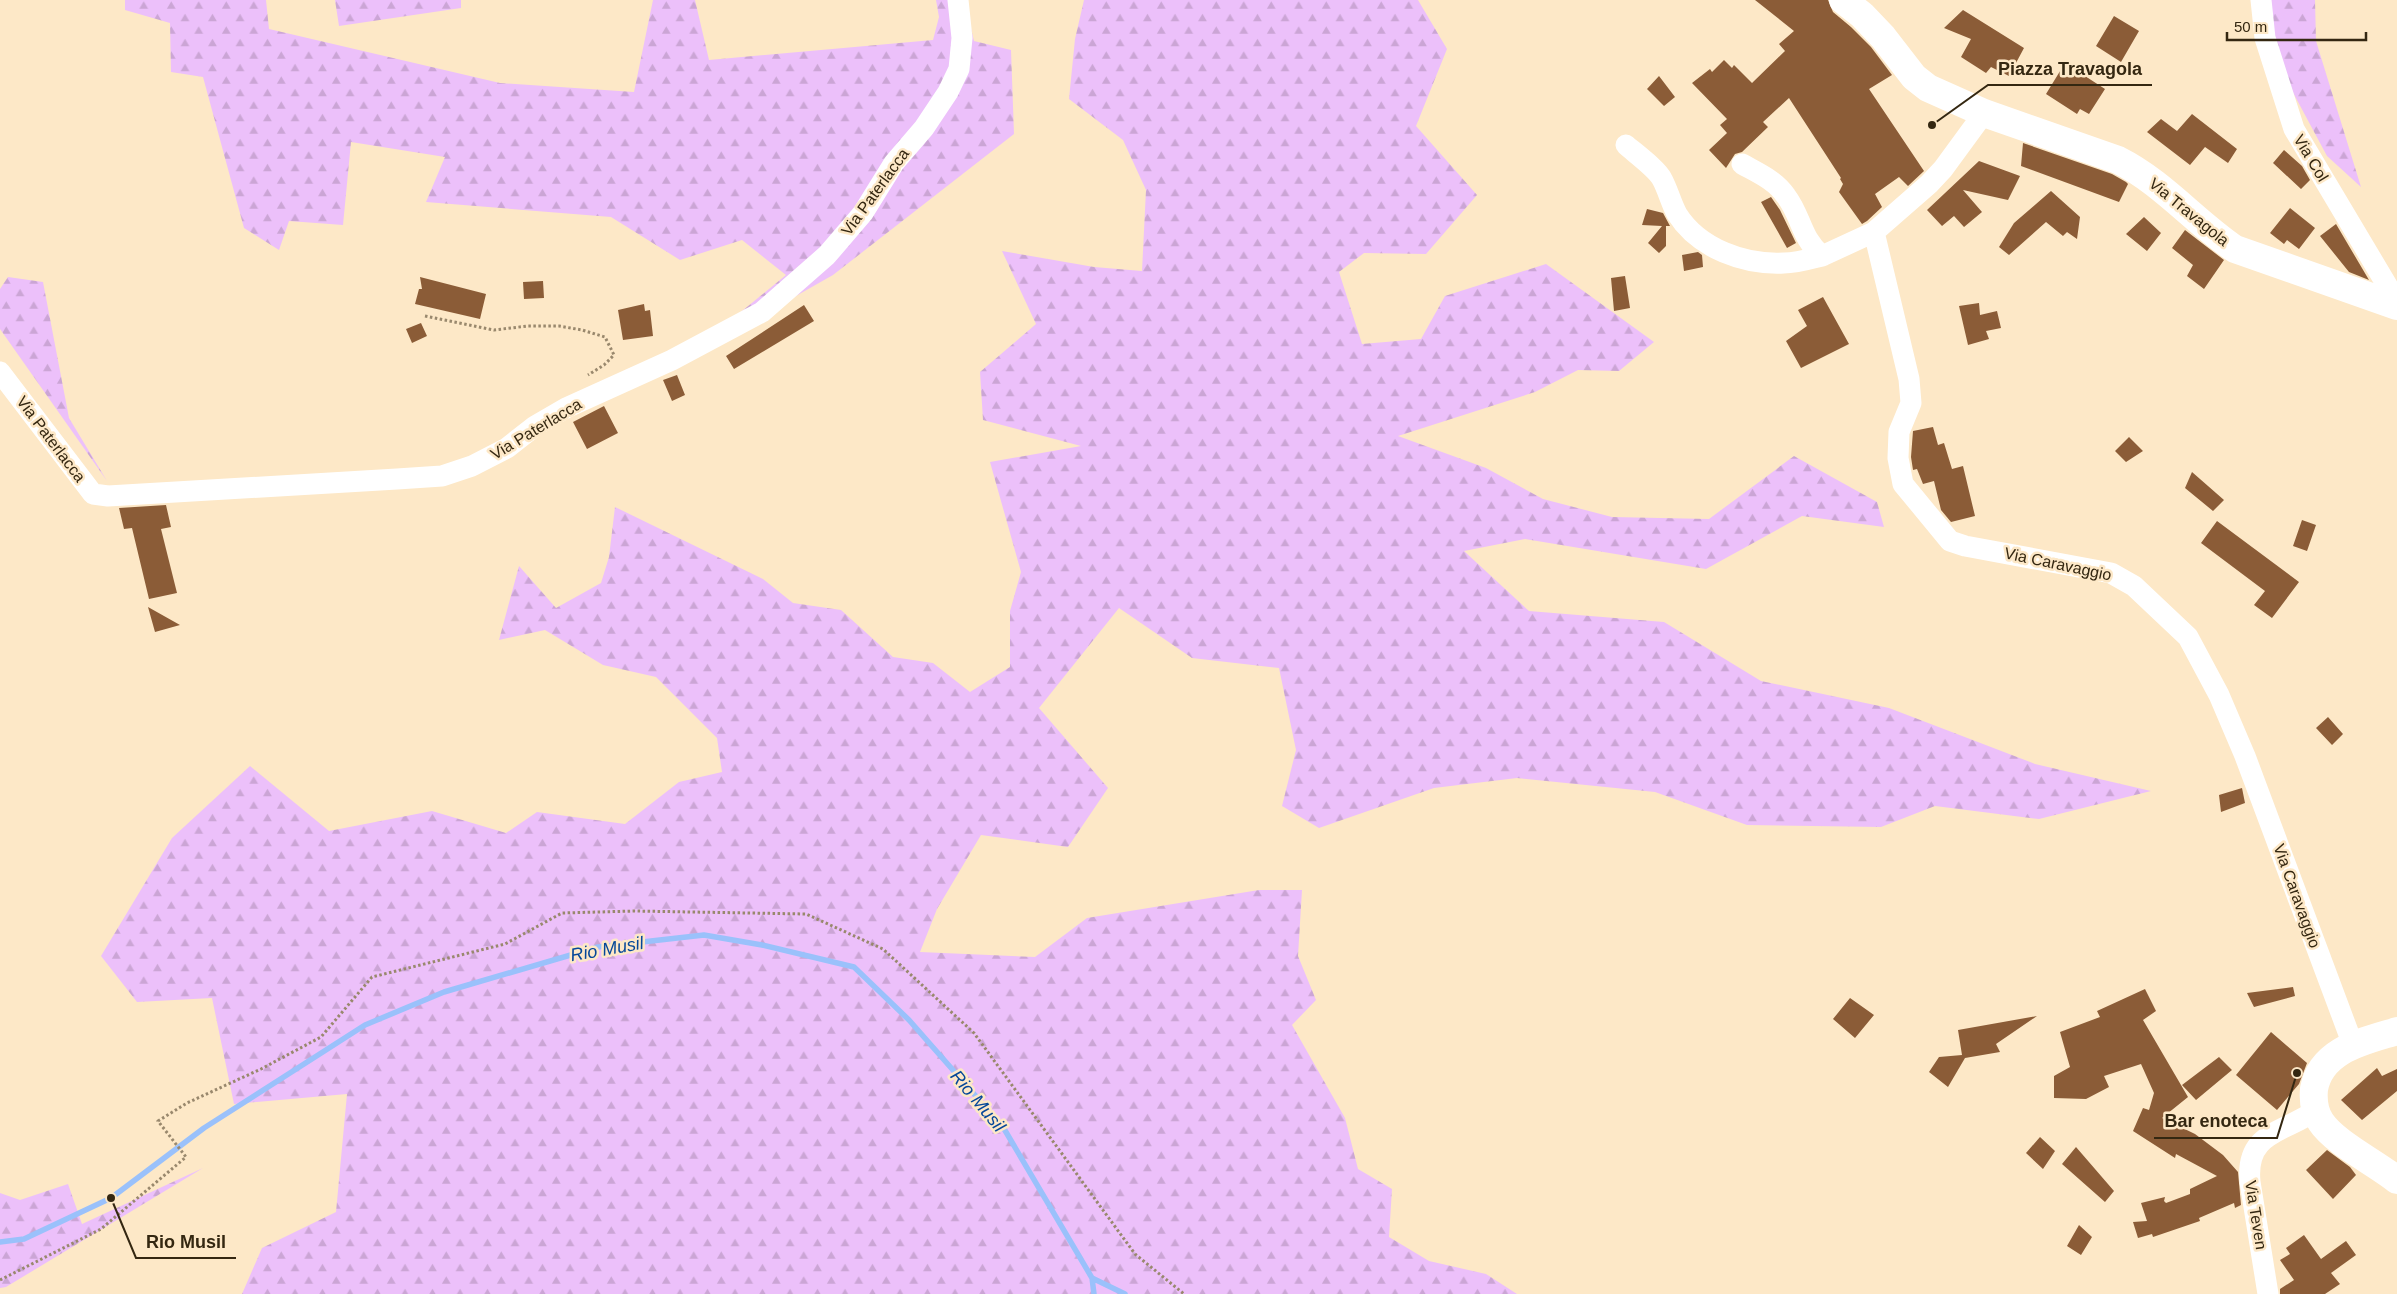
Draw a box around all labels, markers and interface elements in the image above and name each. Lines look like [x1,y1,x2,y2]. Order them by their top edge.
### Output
scale bar [2227,10,2366,42]
text: 50 m [2234,18,2267,35]
callout: Piazza Travagola [1988,52,2152,85]
text: Piazza Travagola [1998,59,2143,79]
street label: Via Col [2291,132,2331,184]
street label: Via Paterlacca [838,145,912,239]
street label: Via Travagola [2146,175,2232,249]
street label: Via Paterlacca [13,393,89,485]
street label: Via Paterlacca [488,395,585,463]
street label: Via Caravaggio [2003,544,2113,584]
street label: Via Caravaggio [2270,842,2324,950]
water label: Rio Musil [569,933,646,965]
water label: Rio Musil [947,1066,1010,1137]
callout: Bar enoteca [2154,1105,2277,1138]
text: Bar enoteca [2164,1111,2269,1131]
street label: Via Teven [2242,1179,2270,1251]
callout: Rio Musil [136,1225,236,1258]
text: Rio Musil [146,1232,226,1252]

